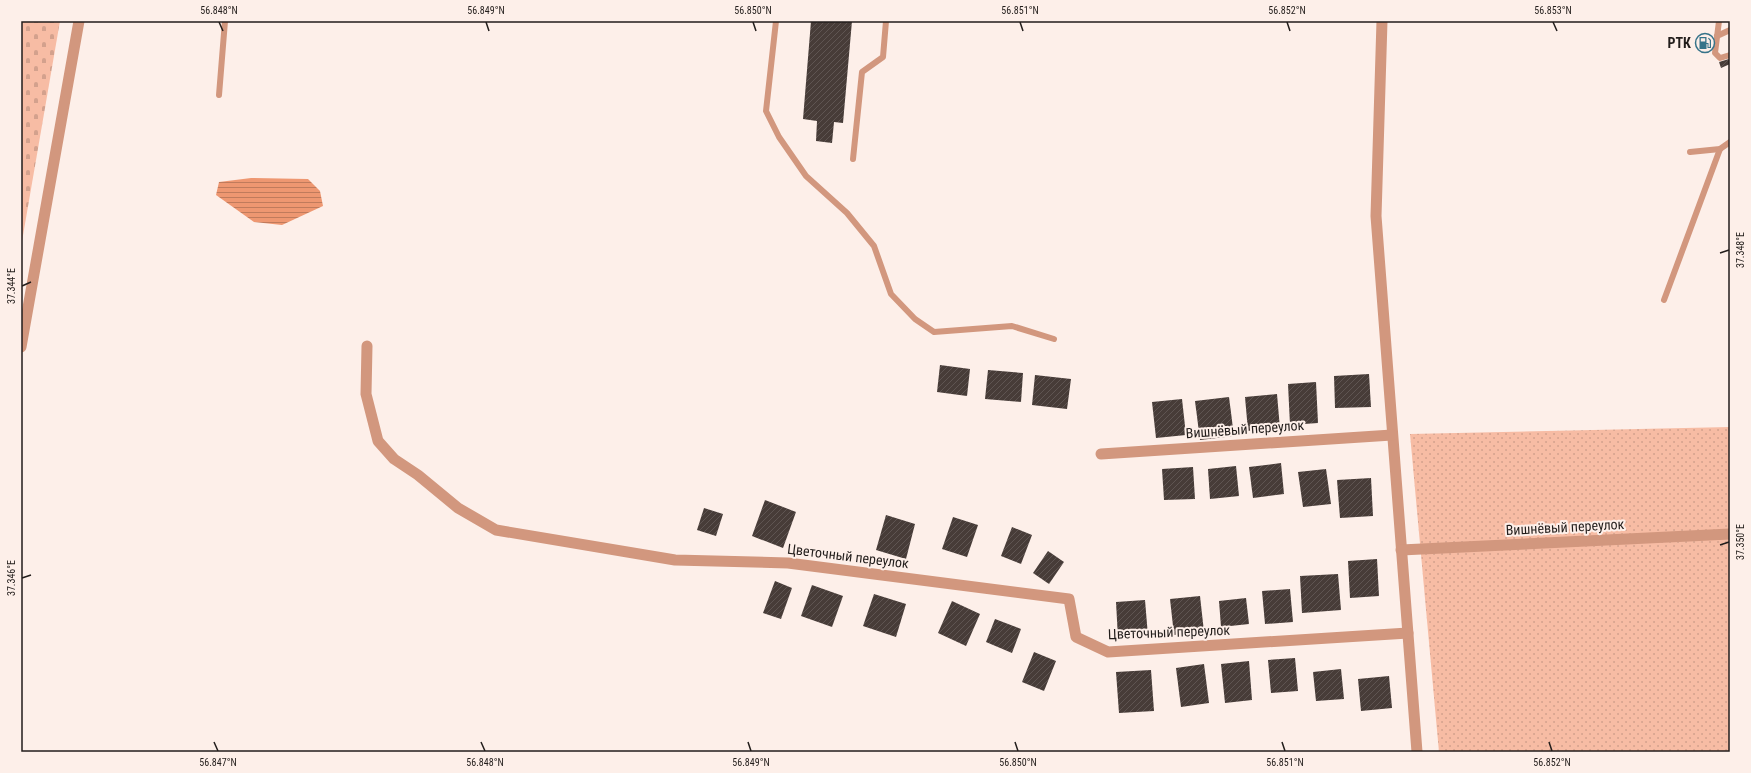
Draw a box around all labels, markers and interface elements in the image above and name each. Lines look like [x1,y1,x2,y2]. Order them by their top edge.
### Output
text: 56.848°N [200,5,238,16]
text: 56.849°N [467,5,505,16]
text: 56.850°N [734,5,772,16]
text: 56.851°N [1001,5,1039,16]
text: 56.852°N [1268,5,1306,16]
text: 56.853°N [1534,5,1572,16]
fuel station icon: РТК [1694,32,1716,54]
place label: РТК [1668,35,1691,51]
text: 37.348°E [1735,232,1746,268]
text: 37.344°E [6,268,17,304]
street label: Вишнёвый переулок [1185,417,1305,441]
street label: Вишнёвый переулок [1505,516,1625,538]
text: 37.350°E [1735,524,1746,560]
street label: Цветочный переулок [786,541,910,571]
text: 37.346°E [6,560,17,596]
street label: Цветочный переулок [1108,622,1231,642]
text: 56.847°N [199,757,237,768]
text: 56.848°N [466,757,504,768]
text: 56.849°N [732,757,770,768]
text: 56.850°N [999,757,1037,768]
text: 56.851°N [1266,757,1304,768]
text: 56.852°N [1533,757,1571,768]

